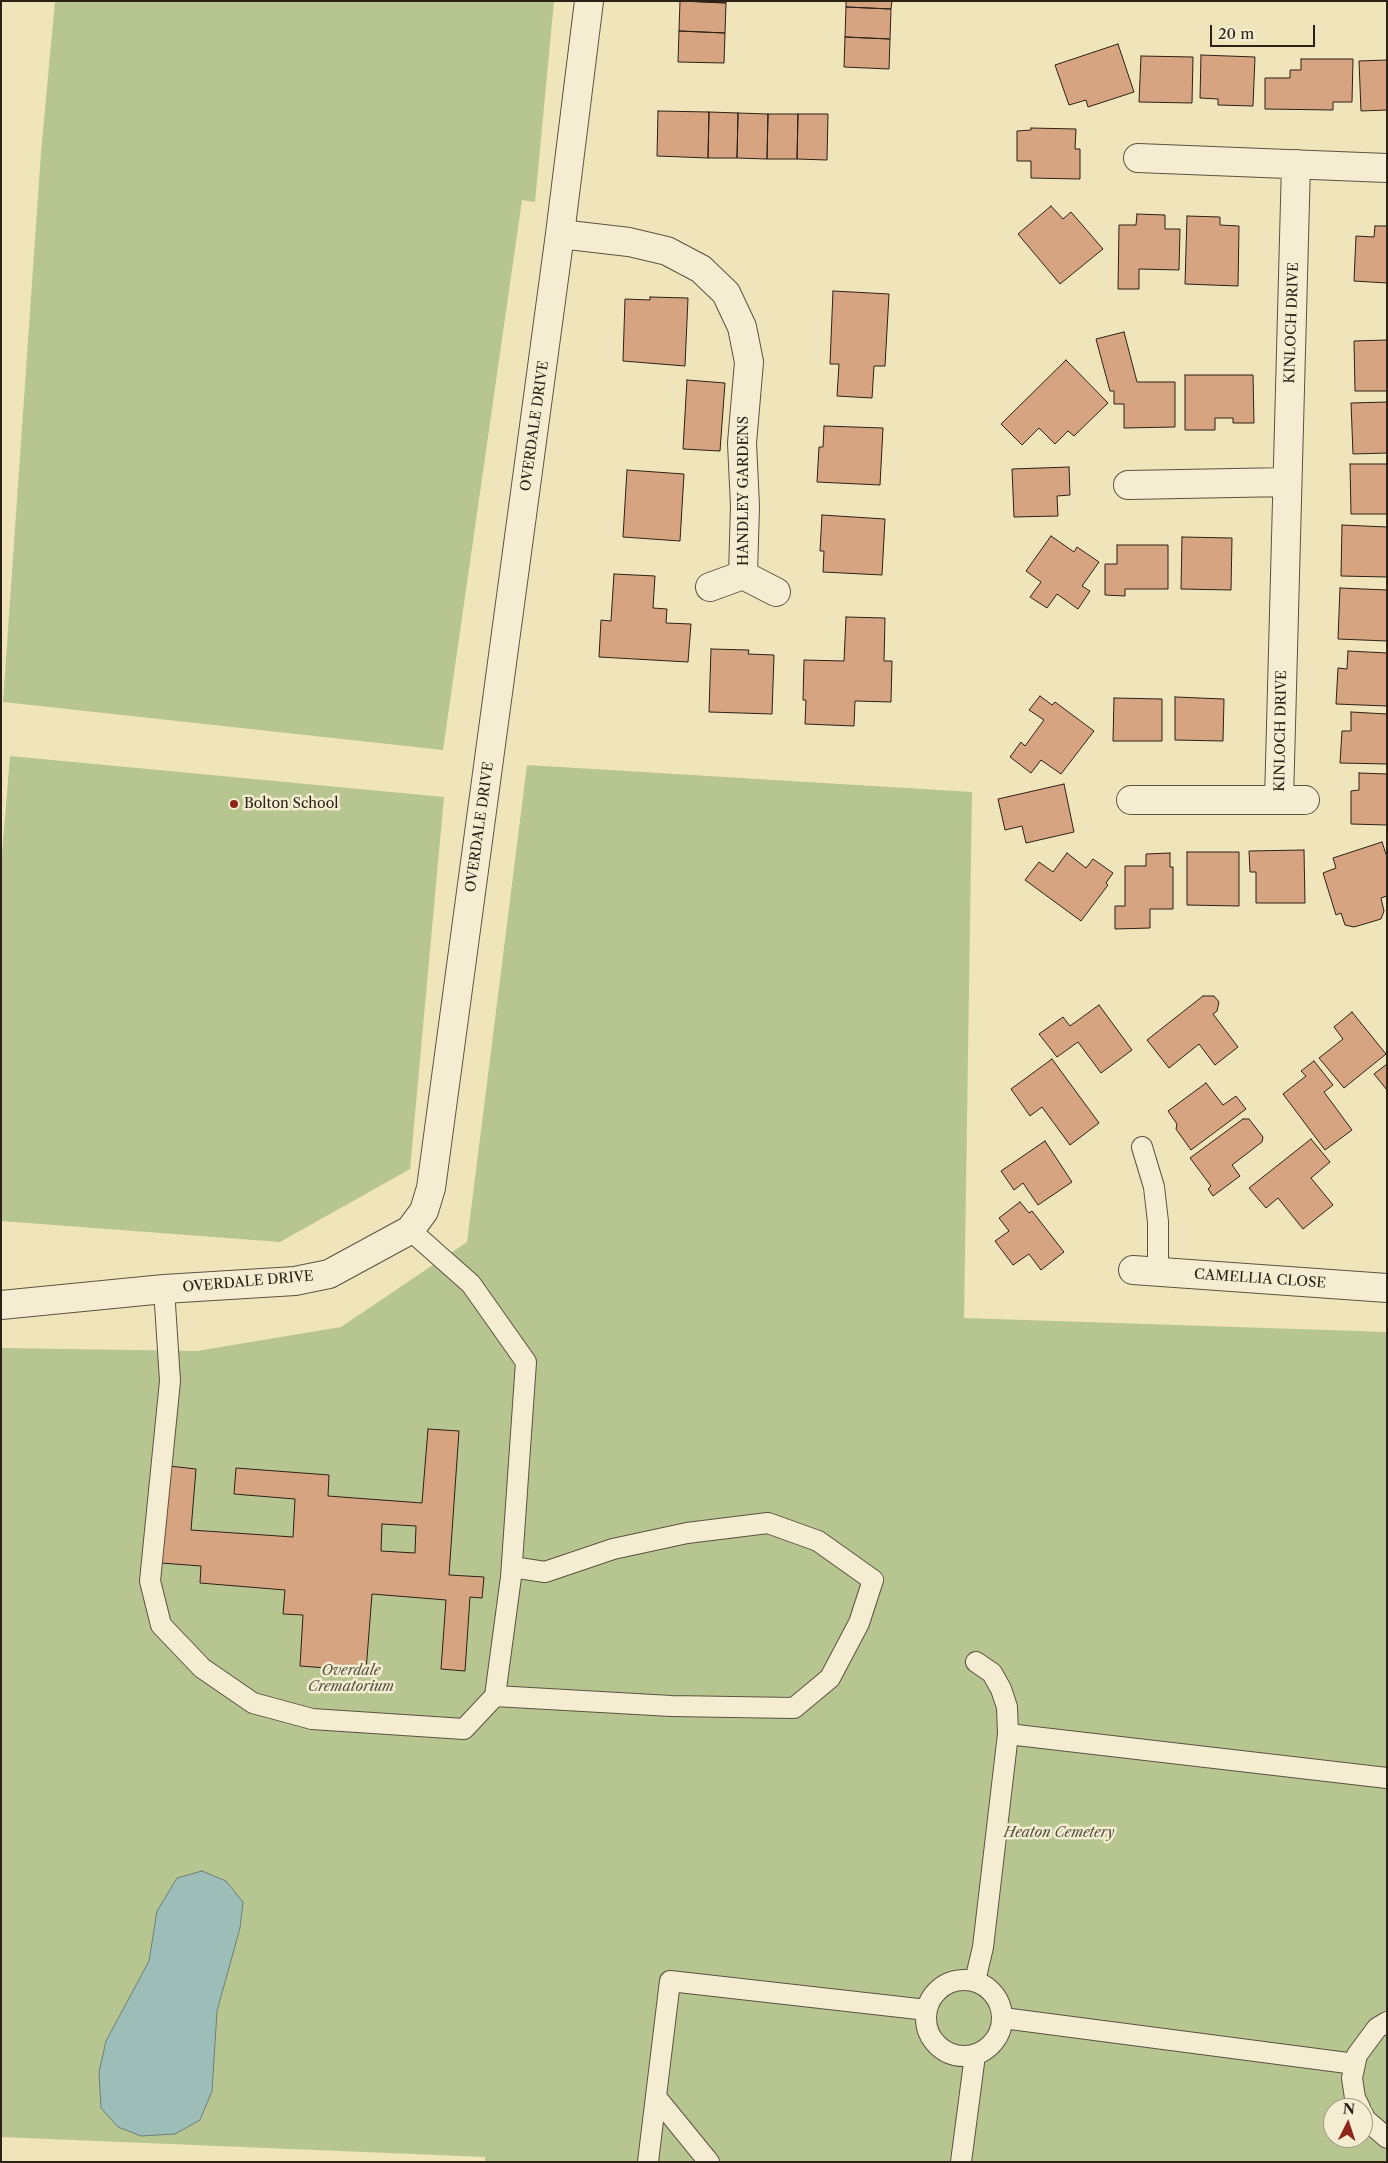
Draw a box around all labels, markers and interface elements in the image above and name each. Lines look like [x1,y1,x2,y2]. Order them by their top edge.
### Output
scale bar [1213,15,1318,47]
text: 20 m [1218,24,1254,43]
street label: KINLOCH DRIVE [1281,262,1303,384]
street label: OVERDALE DRIVE [518,360,552,492]
street label: HANDLEY GARDENS [736,416,752,566]
street label: KINLOCH DRIVE [1272,670,1290,792]
street label: OVERDALE DRIVE [463,761,497,893]
place label: Bolton School [244,796,338,812]
marker: Bolton School [228,798,240,810]
street label: CAMELLIA CLOSE [1193,1266,1327,1292]
street label: OVERDALE DRIVE [182,1268,314,1296]
park label: Overdale Crematorium [308,1663,394,1695]
park label: Heaton Cemetery [1004,1825,1114,1841]
north arrow [1323,2098,1373,2148]
text: N [1342,2100,1356,2118]

